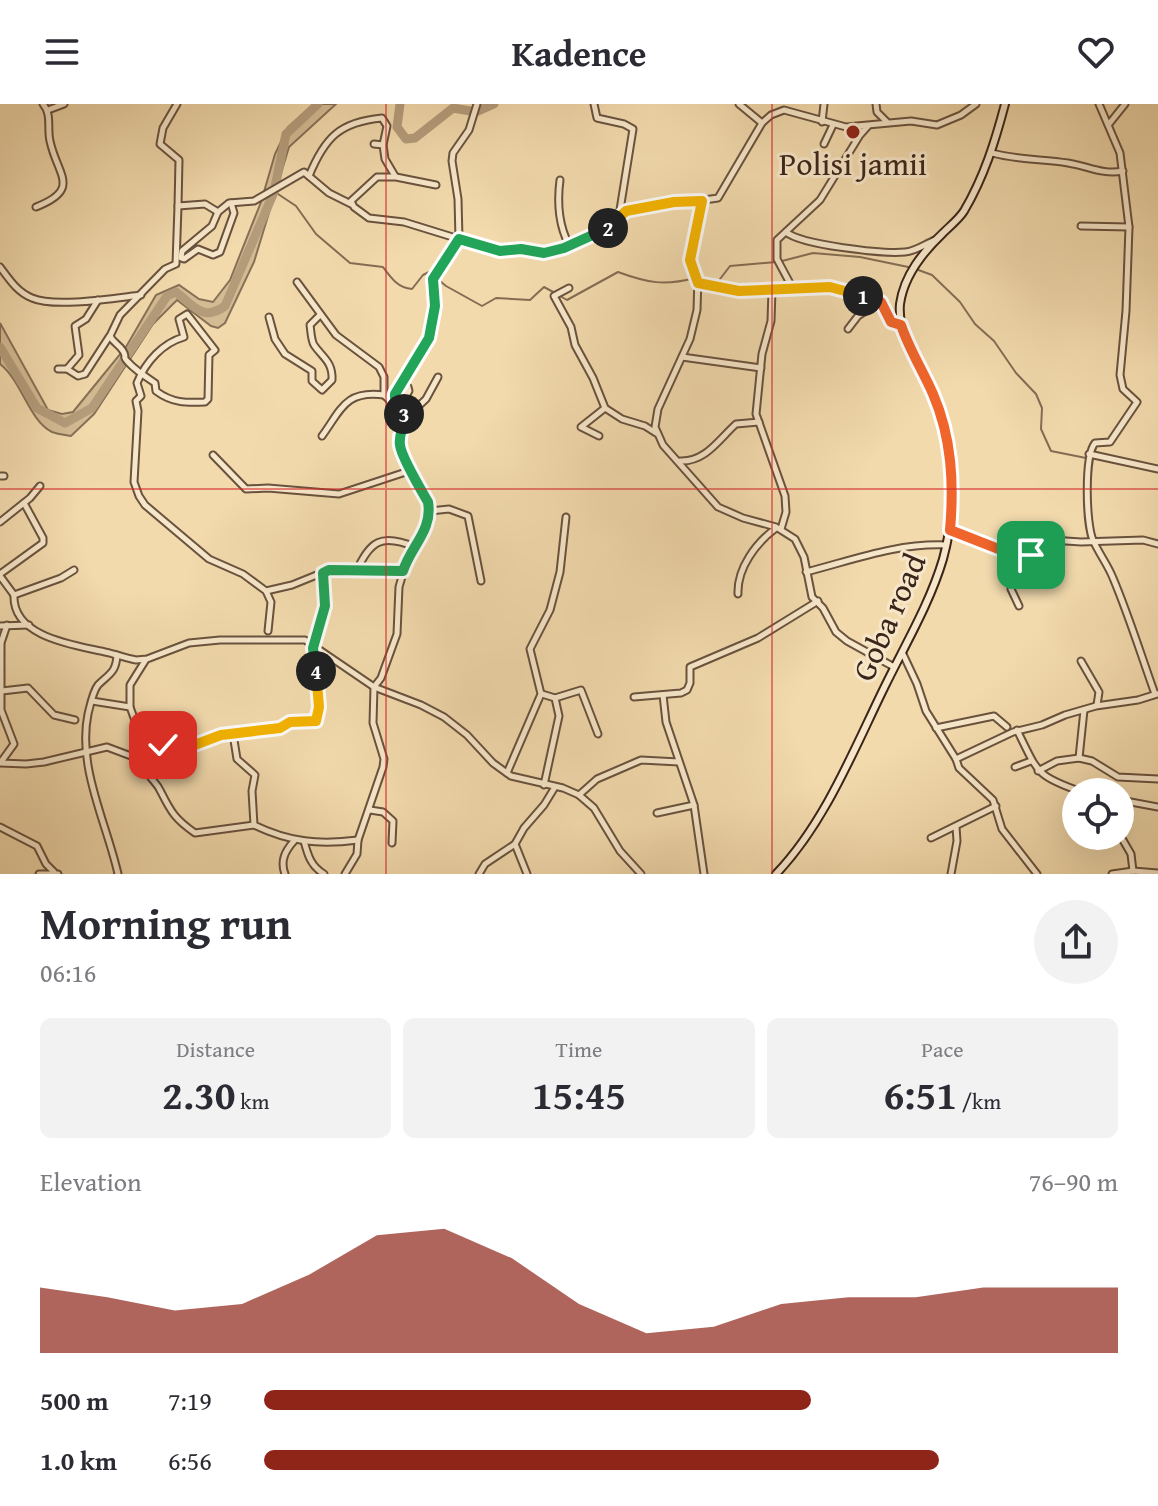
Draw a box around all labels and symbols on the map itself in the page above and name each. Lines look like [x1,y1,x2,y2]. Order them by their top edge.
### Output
marker: Polisi jamii [844,123,862,141]
place label: Polisi jamii [779,140,927,187]
pin: 2 [588,208,628,248]
pin: 1 [843,276,883,316]
pin: 3 [384,394,424,434]
pin [997,521,1065,589]
street label: Goba road [840,546,937,688]
pin: 4 [296,651,336,691]
pin [129,711,197,779]

